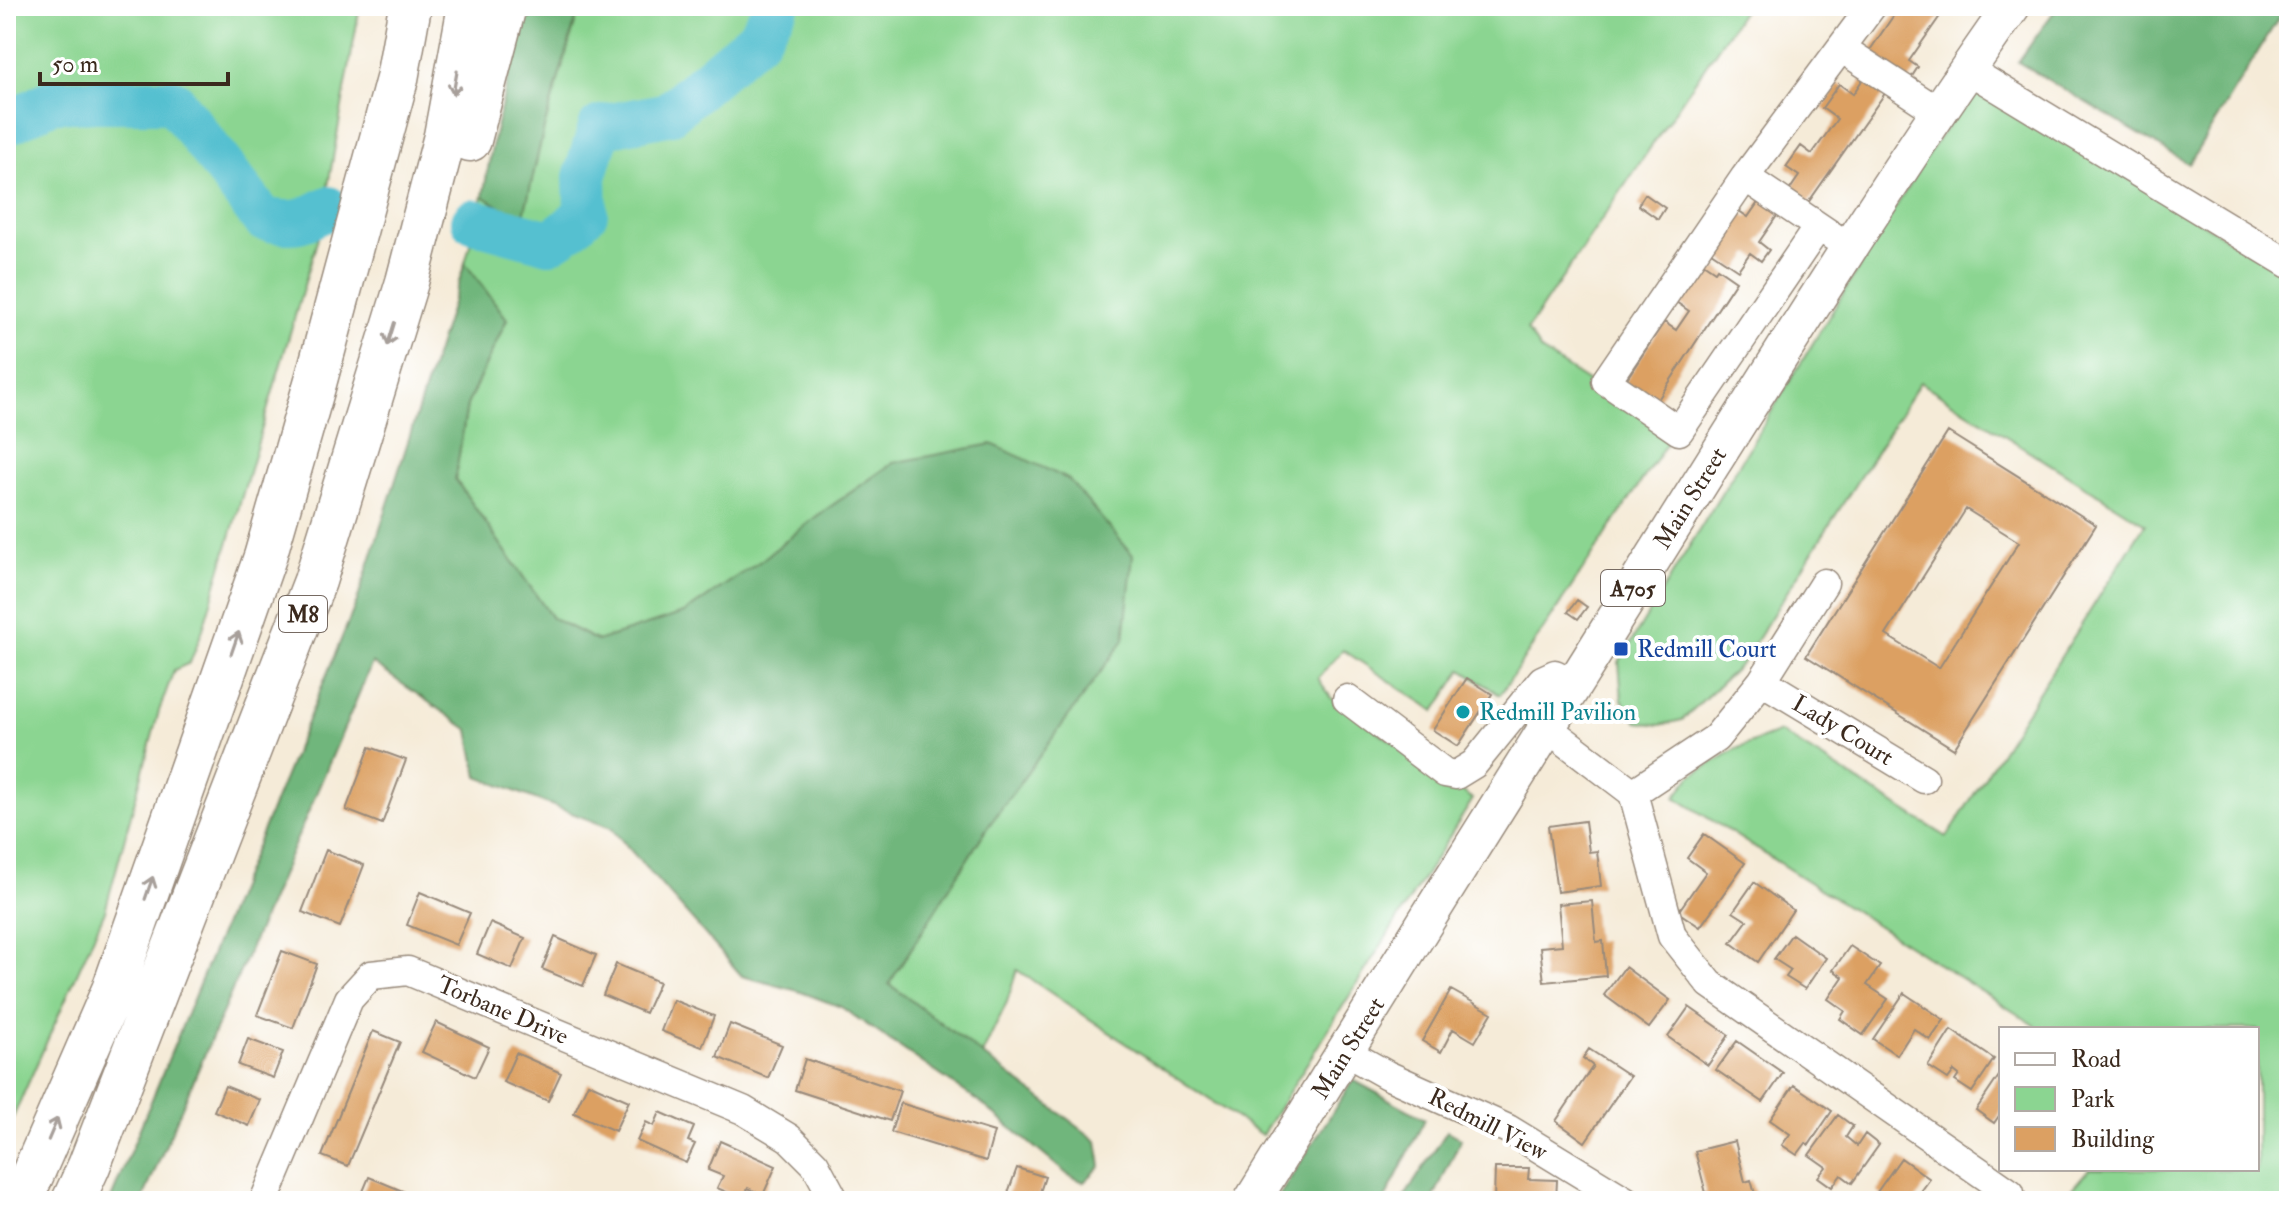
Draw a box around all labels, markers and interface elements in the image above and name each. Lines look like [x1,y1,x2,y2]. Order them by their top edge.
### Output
scale bar [40,36,228,86]
text: 50 m [52,49,99,80]
one-way arrow [446,69,461,95]
one-way arrow [383,321,398,347]
street label: Main Street [1647,441,1734,555]
road number: A705 [1601,570,1665,606]
road number: M8 [279,596,327,632]
one-way arrow [229,631,244,656]
place label: Redmill Court [1637,634,1777,665]
marker: Redmill Court [1612,640,1630,658]
street label: Lady Court [1786,688,1899,773]
place label: Redmill Pavilion [1479,697,1636,728]
marker: Redmill Pavilion [1454,703,1472,721]
one-way arrow [143,876,157,901]
street label: Torbane Drive [433,969,573,1052]
street label: Main Street [1305,991,1392,1105]
legend [1999,1027,2259,1171]
text: Road [2071,1044,2121,1075]
street label: Redmill View [1423,1081,1553,1168]
text: Park [2071,1084,2115,1115]
one-way arrow [46,1118,61,1142]
text: Building [2071,1124,2155,1155]

